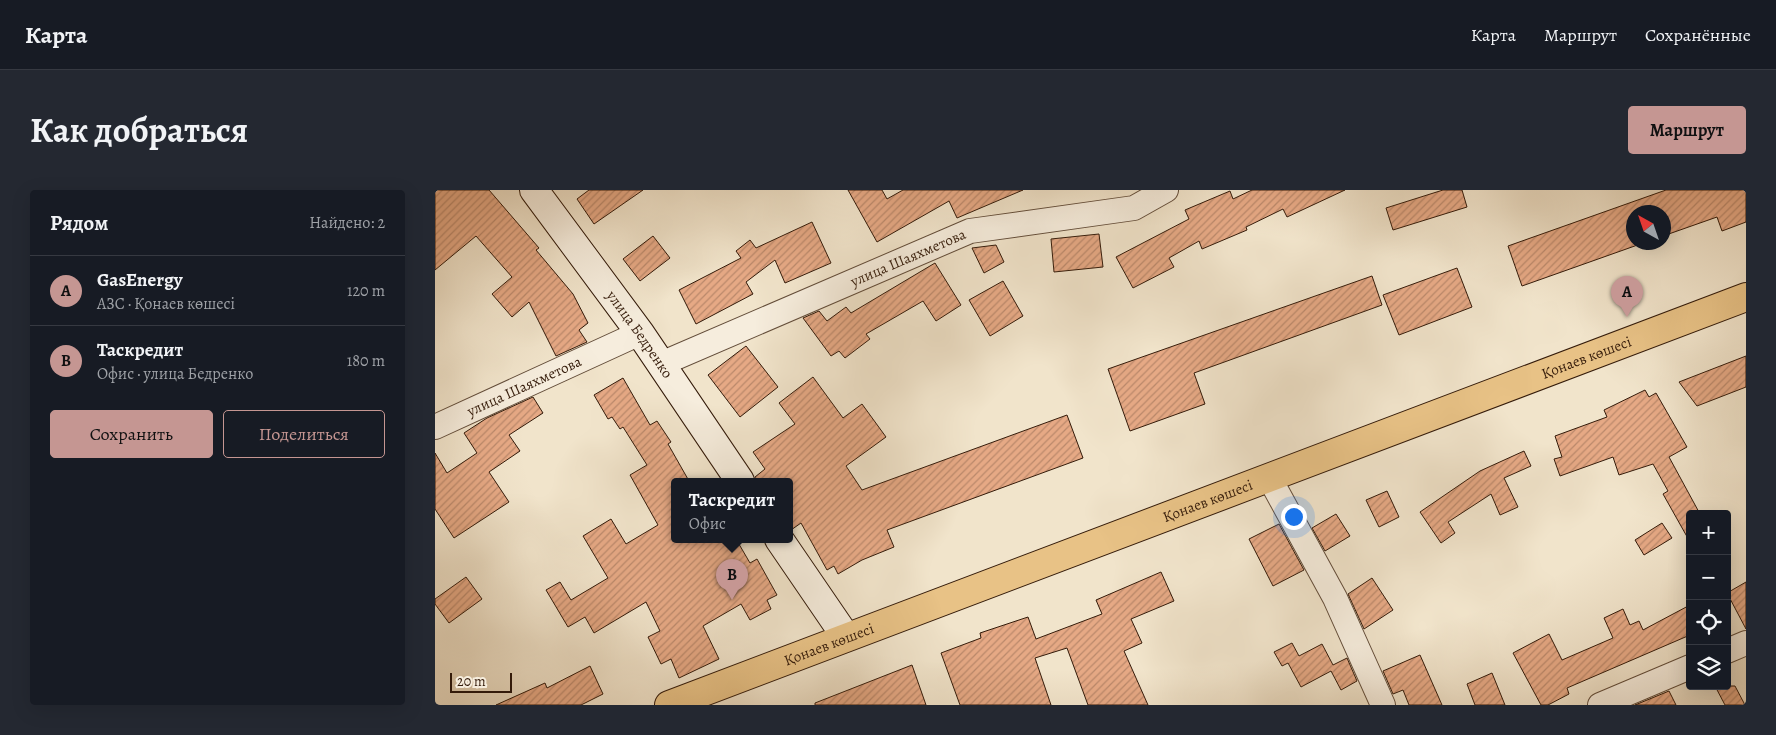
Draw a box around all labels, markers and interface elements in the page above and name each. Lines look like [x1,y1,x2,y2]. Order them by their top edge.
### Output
text: Карта [25,19,87,51]
text: Карта [1471,23,1516,47]
text: Маршрут [1544,23,1617,47]
text: Сохранённые [1645,23,1751,47]
text: Как добраться [30,106,248,154]
button: Маршрут [1628,106,1746,154]
north arrow [1626,205,1671,250]
text: Рядом [50,209,108,237]
text: Найдено: 2 [309,212,385,234]
street label: улица Шаяхметова [846,224,969,292]
text: GasEnergy [97,267,183,293]
pin: A [1611,276,1643,317]
text: A [61,280,71,302]
text: 120 m [347,280,385,302]
street label: улица Бедренко [601,286,678,382]
text: АЗС · Қонаев көшесі [97,293,235,315]
street label: Қонаев көшесі [1539,331,1634,384]
text: Таскредит [97,337,183,363]
text: B [61,350,71,372]
text: 180 m [347,350,385,372]
street label: улица Шаяхметова [463,351,585,421]
text: Офис · улица Бедренко [97,363,253,385]
button: Сохранить [50,410,213,458]
button: Поделиться [223,410,385,458]
street label: Қонаев көшесі [1160,475,1255,527]
popup [671,478,793,543]
text: Таскредит [689,487,775,513]
your location [1281,504,1307,530]
map controls [1686,510,1731,690]
button: + [1686,510,1731,555]
text: Офис [689,513,726,535]
button: − [1686,555,1731,600]
pin: B [716,559,748,600]
button: locate [1686,600,1731,645]
street label: Қонаев көшесі [781,618,877,671]
button: layers [1686,645,1731,690]
scale bar [450,670,513,693]
text: 20 m [457,672,486,691]

